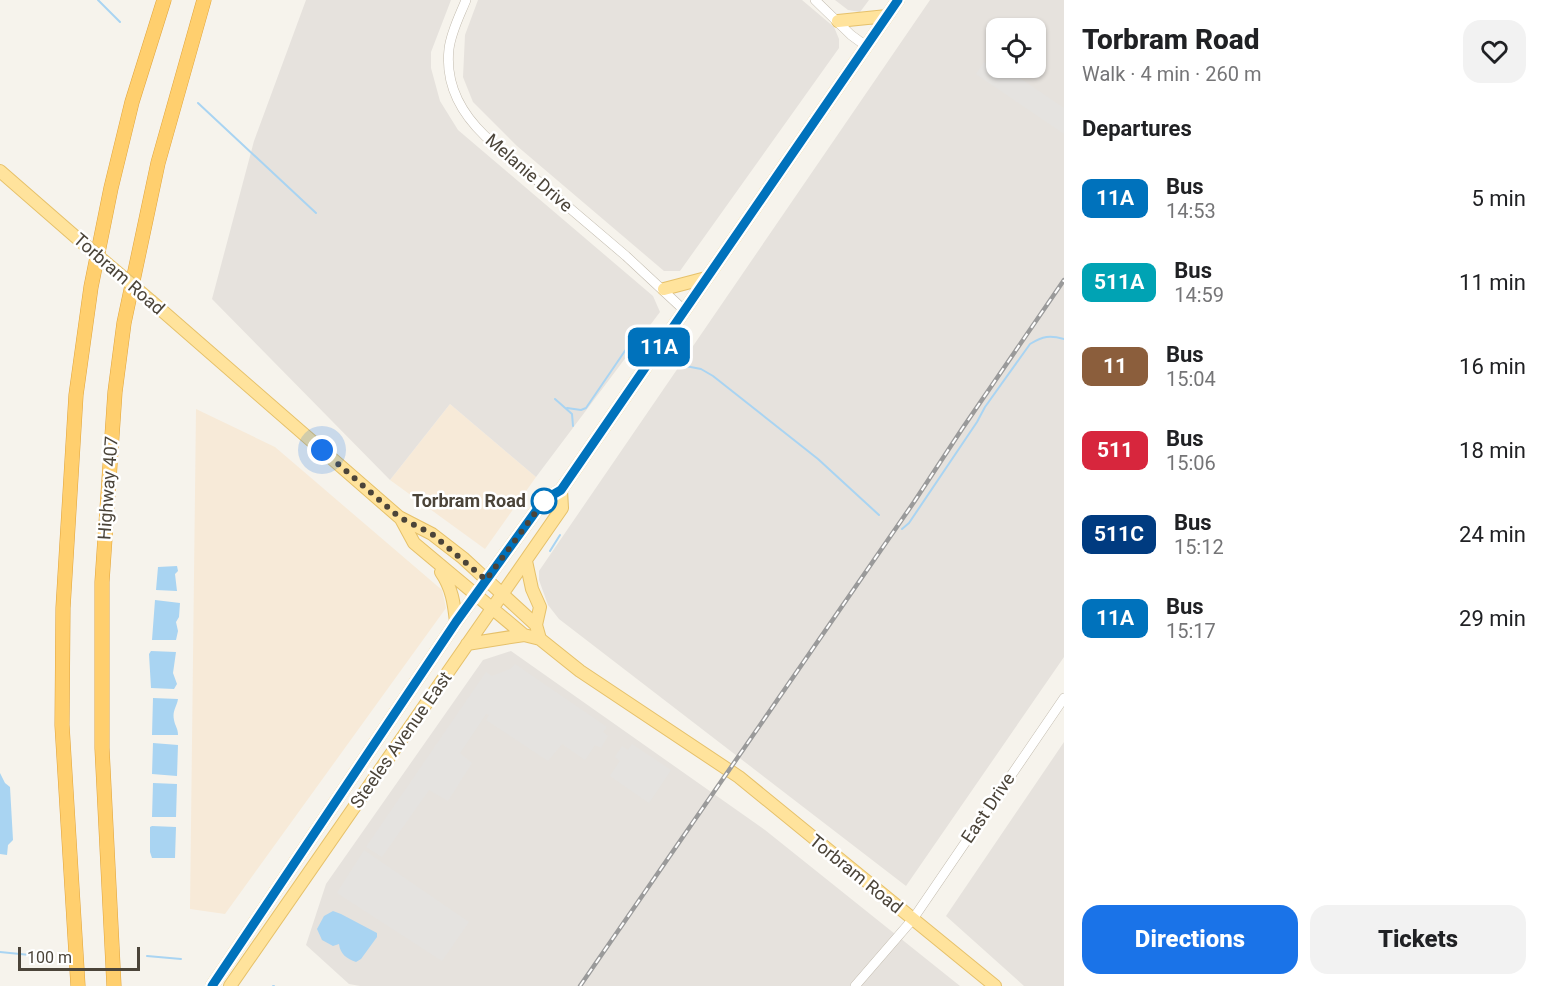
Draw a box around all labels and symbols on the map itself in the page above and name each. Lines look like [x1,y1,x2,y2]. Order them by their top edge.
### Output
street label: Melanie Drive [482,129,577,216]
street label: Torbram Road [70,228,169,319]
line badge: 11A [624,328,694,366]
street label: Highway 407 [93,435,122,540]
your location [307,435,337,465]
marker: Torbram Road [531,488,557,514]
place label: Torbram Road [412,490,526,511]
street label: Steeles Avenue East [346,667,456,812]
street label: East Drive [956,769,1019,847]
street label: Torbram Road [806,830,907,917]
scale bar [18,944,140,972]

